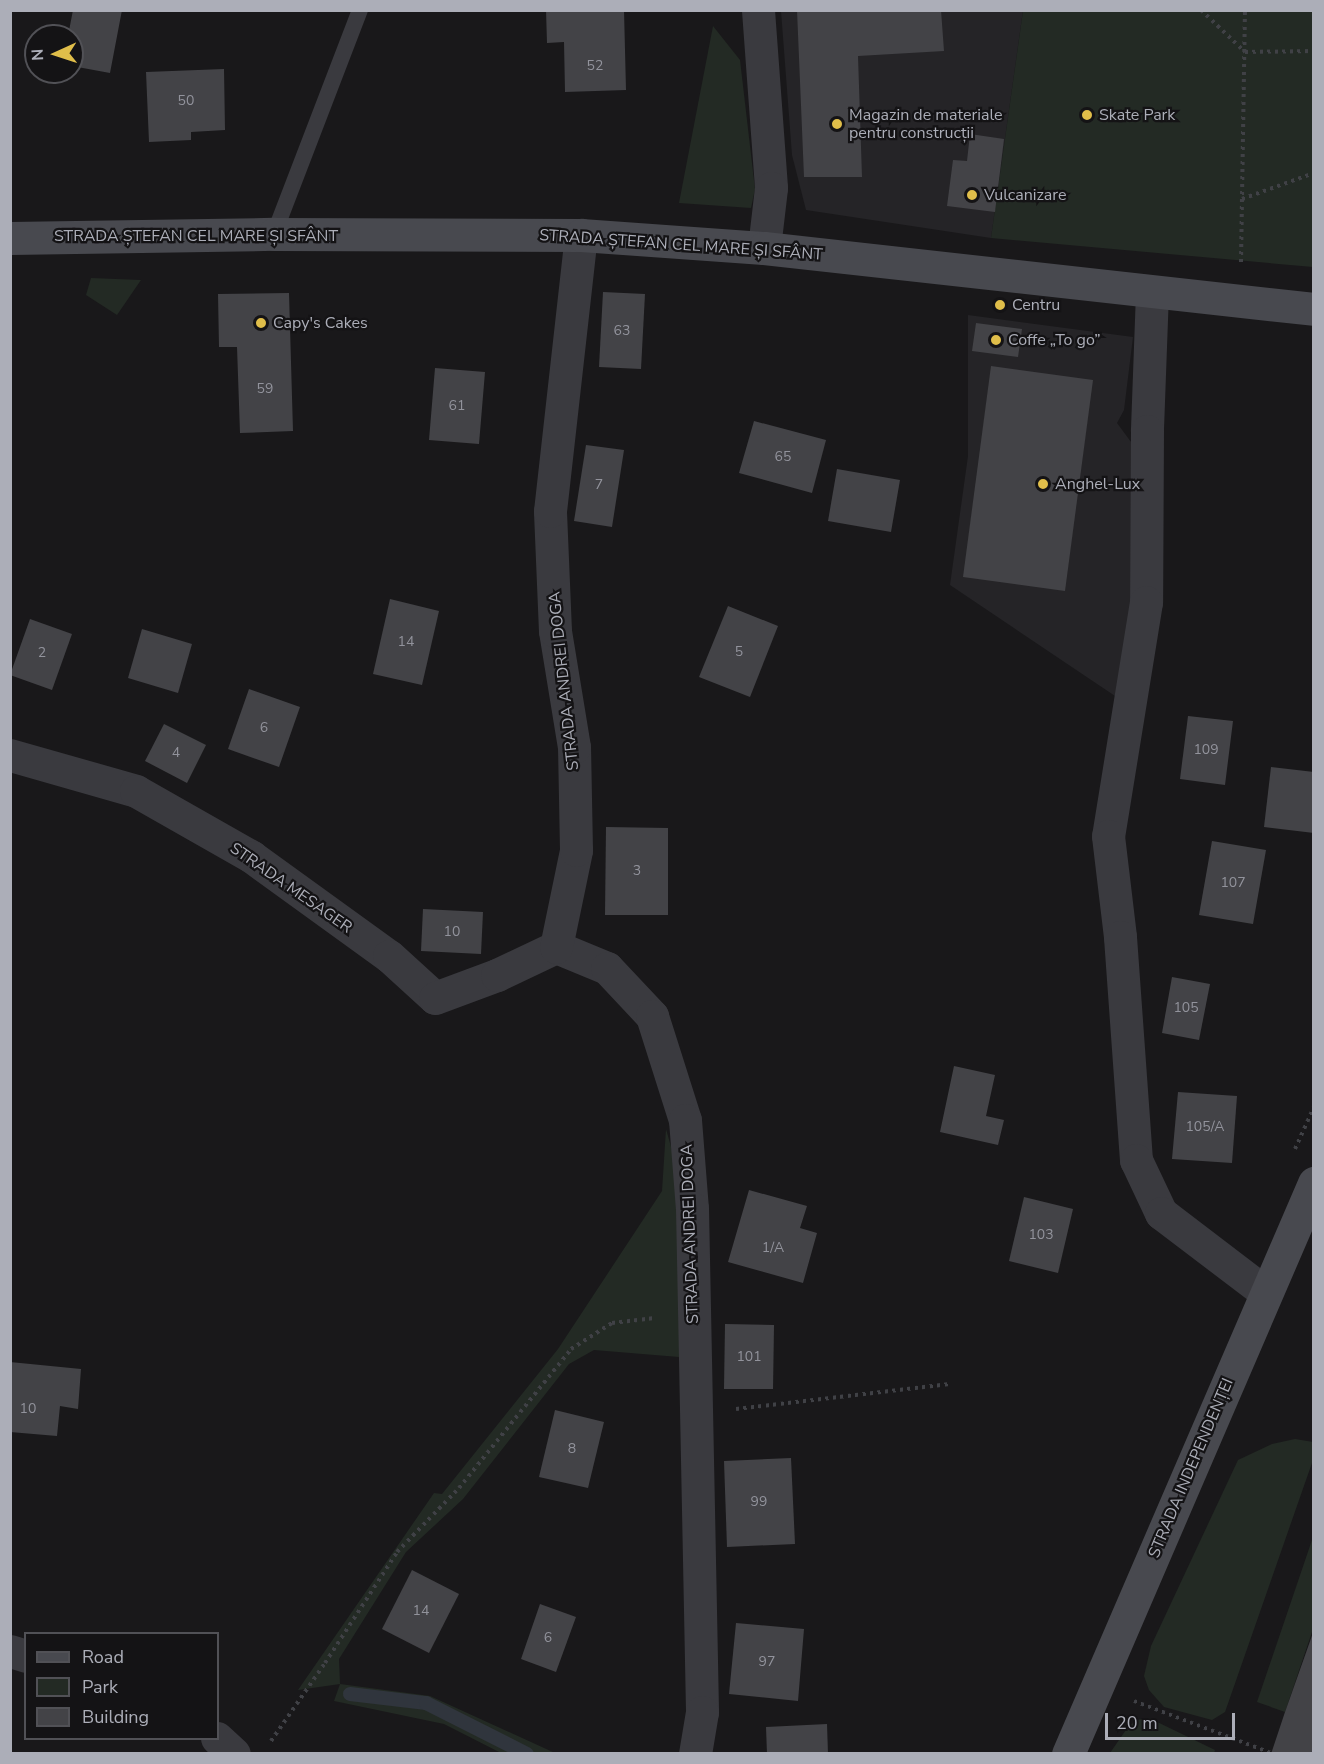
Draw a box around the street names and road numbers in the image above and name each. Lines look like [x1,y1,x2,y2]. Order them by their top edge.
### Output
street label: STRADA ȘTEFAN CEL MARE ȘI SFÂNT [54,226,338,246]
street label: STRADA ȘTEFAN CEL MARE ȘI SFÂNT [539,226,823,264]
street label: STRADA ANDREI DOGA [545,591,583,771]
street label: STRADA MESAGER [226,839,356,937]
street label: STRADA ANDREI DOGA [677,1144,703,1324]
street label: STRADA INDEPENDENȚEI [1144,1375,1238,1561]

